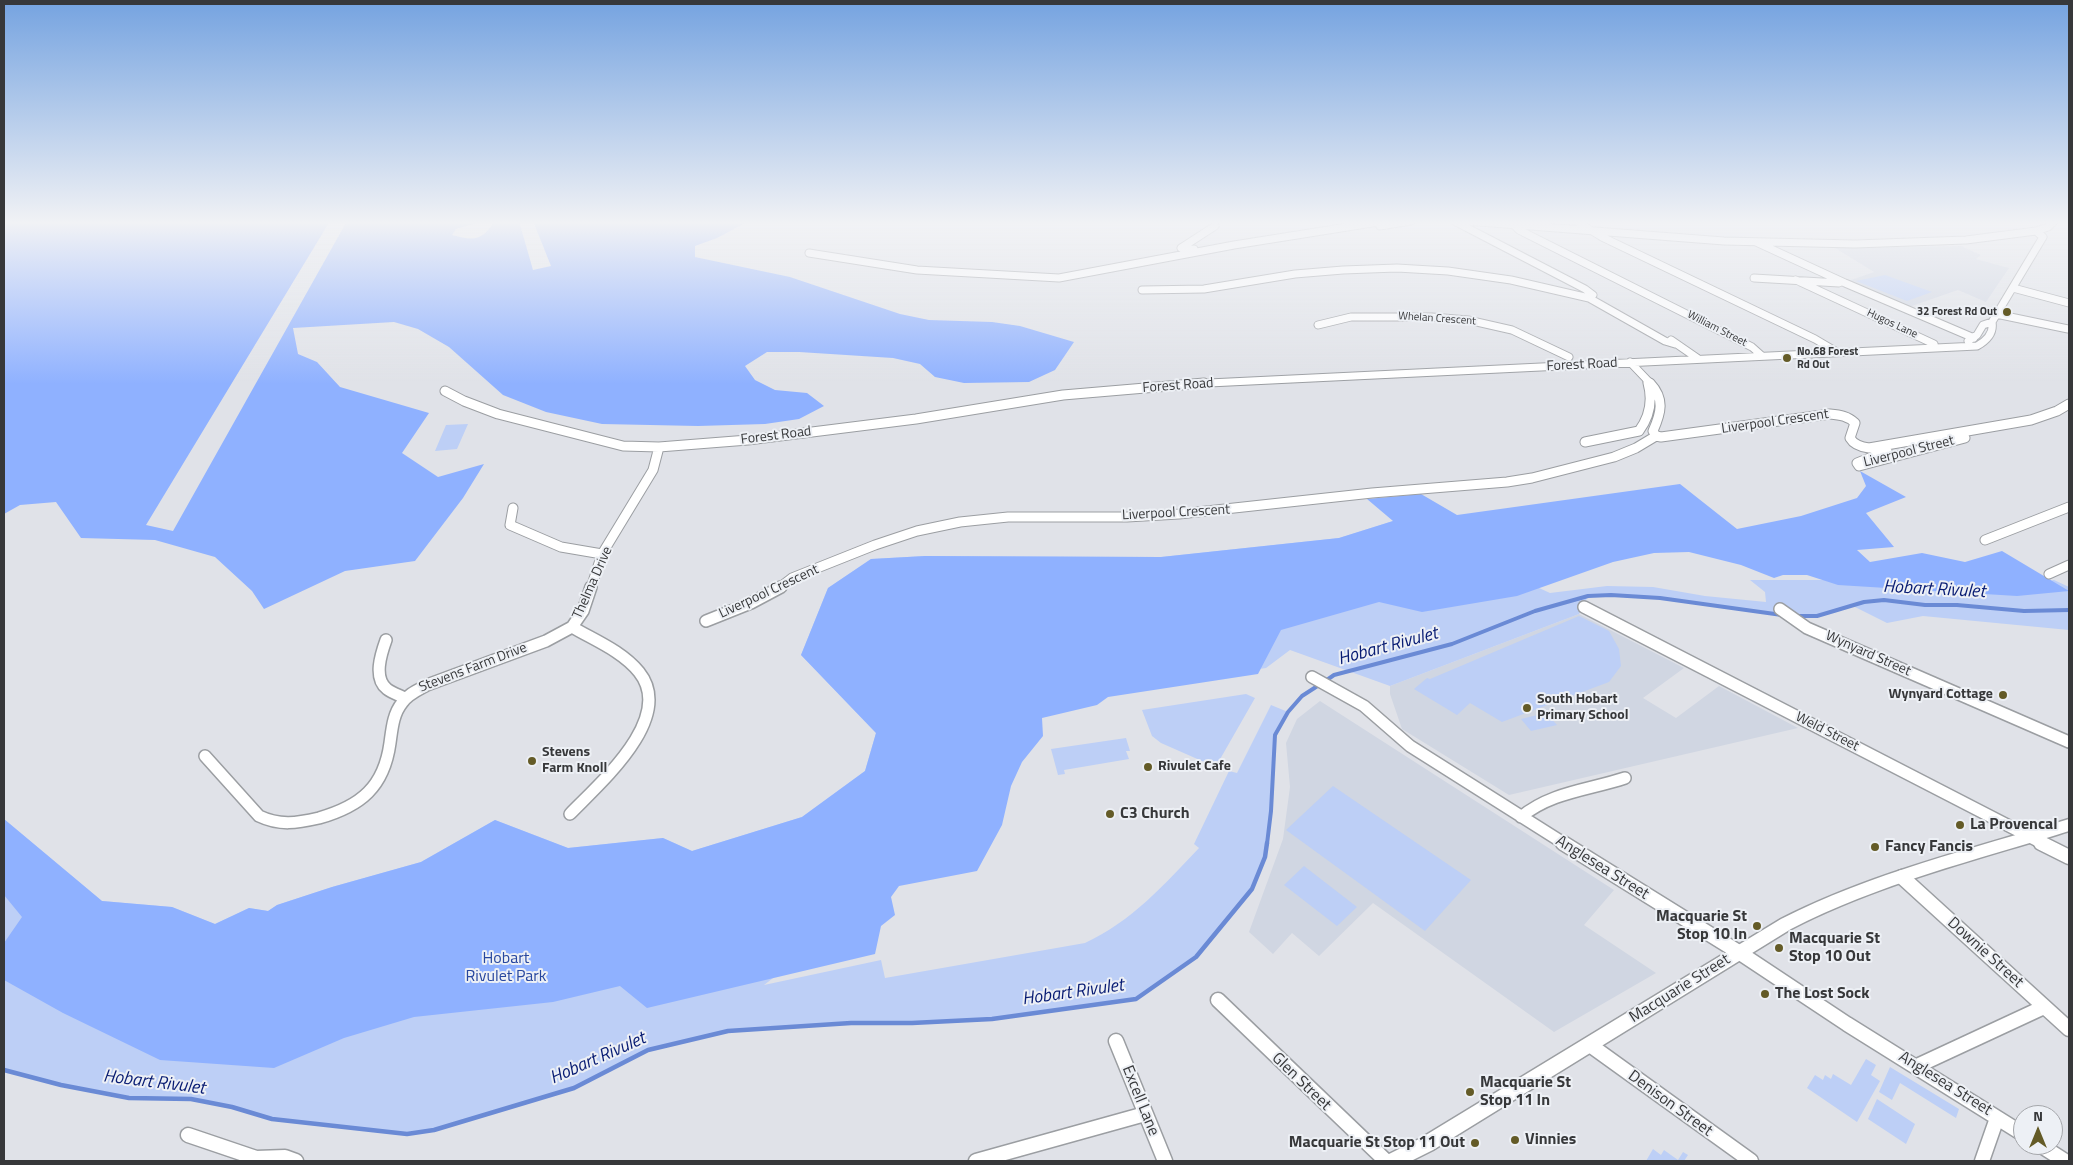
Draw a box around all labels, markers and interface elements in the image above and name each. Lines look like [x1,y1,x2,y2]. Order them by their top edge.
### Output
place label: 32 Forest Rd Out [1917,305,1997,319]
marker: 32 Forest Rd Out [2001,306,2013,318]
street label: Hugos Lane [1865,307,1919,341]
street label: William Street [1685,308,1749,350]
street label: Whelan Crescent [1398,310,1476,328]
place label: No.68 Forest Rd Out [1797,345,1858,371]
marker: No.68 Forest Rd Out [1781,352,1793,364]
street label: Forest Road [1546,355,1618,375]
street label: Forest Road [1142,375,1214,397]
street label: Liverpool Crescent [1720,406,1830,438]
street label: Forest Road [740,423,812,449]
street label: Liverpool Street [1862,433,1956,471]
street label: Liverpool Crescent [1122,502,1230,524]
street label: Thelma Drive [570,544,616,622]
street label: Liverpool Crescent [716,562,822,622]
water label: Hobart Rivulet [1882,577,1986,603]
water label: Hobart Rivulet [1336,623,1440,671]
street label: Wynyard Street [1823,628,1913,680]
street label: Stevens Farm Drive [417,640,529,696]
place label: Wynyard Cottage [1888,687,1993,703]
marker: Wynyard Cottage [1997,689,2009,701]
place label: South Hobart Primary School [1537,692,1629,724]
marker: South Hobart Primary School [1521,702,1533,714]
street label: Weld Street [1792,709,1862,755]
place label: Stevens Farm Knoll [542,745,607,778]
marker: Stevens Farm Knoll [526,755,538,767]
place label: Rivulet Cafe [1158,759,1231,775]
marker: Rivulet Cafe [1142,761,1154,773]
place label: C3 Church [1120,804,1189,824]
marker: C3 Church [1104,808,1116,820]
place label: La Provencal [1970,815,2058,835]
marker: La Provencal [1954,819,1966,831]
street label: Anglesea Street [1552,832,1652,904]
place label: Fancy Fancis [1885,837,1973,857]
marker: Fancy Fancis [1869,841,1881,853]
place label: Macquarie St Stop 10 In [1656,907,1747,945]
street label: Downie Street [1943,914,2027,992]
marker: Macquarie St Stop 10 In [1751,920,1763,932]
place label: Macquarie St Stop 10 Out [1789,929,1880,967]
marker: Macquarie St Stop 10 Out [1773,942,1785,954]
park label: Hobart Rivulet Park [465,949,547,987]
street label: Macquarie Street [1626,950,1734,1028]
water label: Hobart Rivulet [1021,975,1125,1011]
place label: The Lost Sock [1775,984,1869,1004]
marker: The Lost Sock [1759,988,1771,1000]
water label: Hobart Rivulet [547,1028,649,1090]
street label: Anglesea Street [1895,1048,1995,1120]
street label: Glen Street [1267,1049,1335,1115]
street label: Excell Lane [1117,1063,1163,1139]
water label: Hobart Rivulet [102,1066,206,1100]
street label: Denison Street [1624,1067,1716,1141]
place label: Macquarie St Stop 11 In [1480,1073,1571,1111]
marker: Macquarie St Stop 11 In [1464,1086,1476,1098]
north arrow [2013,1105,2063,1155]
text: N [2033,1105,2043,1126]
place label: Vinnies [1525,1130,1576,1150]
place label: Macquarie St Stop 11 Out [1289,1133,1465,1153]
marker: Vinnies [1509,1134,1521,1146]
marker: Macquarie St Stop 11 Out [1469,1137,1481,1149]

